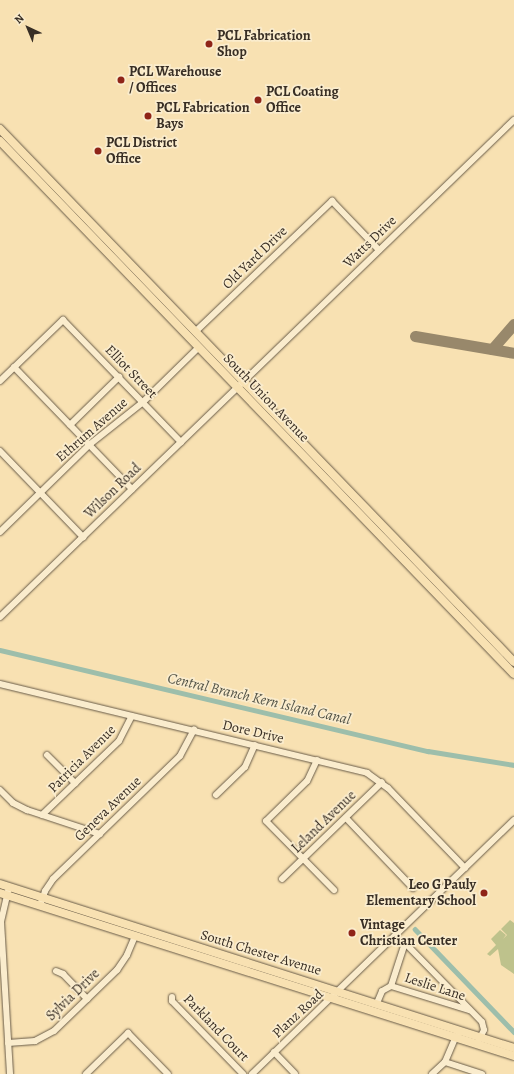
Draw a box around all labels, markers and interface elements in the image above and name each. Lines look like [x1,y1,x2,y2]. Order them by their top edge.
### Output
north arrow [8,8,48,48]
text: N [11,11,27,27]
place label: PCL Fabrication Shop [217,28,311,60]
marker: PCL Fabrication Shop [204,39,214,49]
place label: PCL Warehouse / Offices [129,64,221,96]
marker: PCL Warehouse / Offices [116,75,126,85]
place label: PCL Coating Office [266,84,339,116]
marker: PCL Coating Office [253,95,263,105]
place label: PCL Fabrication Bays [156,100,250,132]
marker: PCL Fabrication Bays [143,111,153,121]
place label: PCL District Office [106,135,177,168]
marker: PCL District Office [93,146,103,156]
street label: Watts Drive [340,213,400,271]
street label: Old Yard Drive [219,223,291,293]
street label: Elliot Street [101,342,161,402]
street label: South Union Avenue [219,350,313,446]
street label: Ethrum Avenue [53,394,131,466]
street label: Wilson Road [81,460,145,522]
water label: Central Branch Kern Island Canal [166,669,352,729]
street label: Dore Drive [221,717,285,747]
street label: Patricia Avenue [45,722,119,796]
street label: Geneva Avenue [71,773,145,845]
street label: Leland Avenue [288,787,360,857]
place label: Leo G Pauly Elementary School [366,877,476,910]
marker: Leo G Pauly Elementary School [479,888,489,898]
place label: Vintage Christian Center [360,917,457,950]
street label: South Chester Avenue [199,927,323,979]
marker: Vintage Christian Center [347,928,357,938]
street label: Sylvia Drive [43,965,103,1025]
street label: Leslie Lane [402,969,468,1005]
street label: Planz Road [269,986,327,1042]
street label: Parkland Court [180,991,252,1065]

